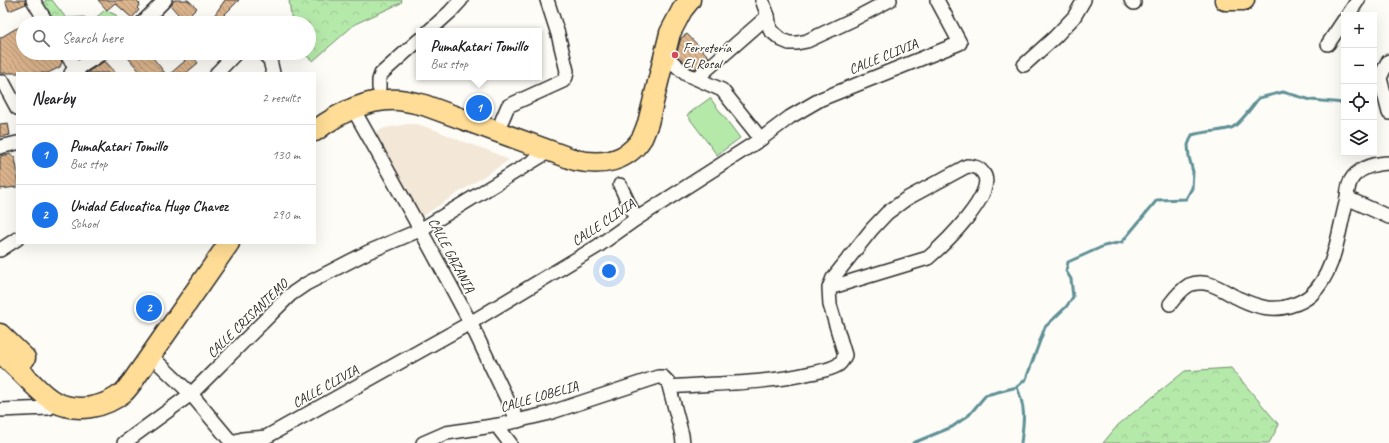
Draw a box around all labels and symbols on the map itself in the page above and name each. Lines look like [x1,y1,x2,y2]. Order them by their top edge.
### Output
street label: CALLE CLIVIA [846,35,921,78]
place label: Ferretería El Rosal [683,39,732,72]
marker: Ferretería El Rosal [670,50,680,60]
pin: 1 [466,93,492,123]
street label: CALLE CLIVIA [569,195,639,250]
street label: CALLE GAZANIA [425,215,479,296]
your location [599,261,619,281]
street label: CALLE CRISANTEMO [203,274,293,361]
pin: 2 [136,293,162,323]
street label: CALLE CLIVIA [289,361,362,411]
street label: CALLE LOBELIA [498,377,581,416]

